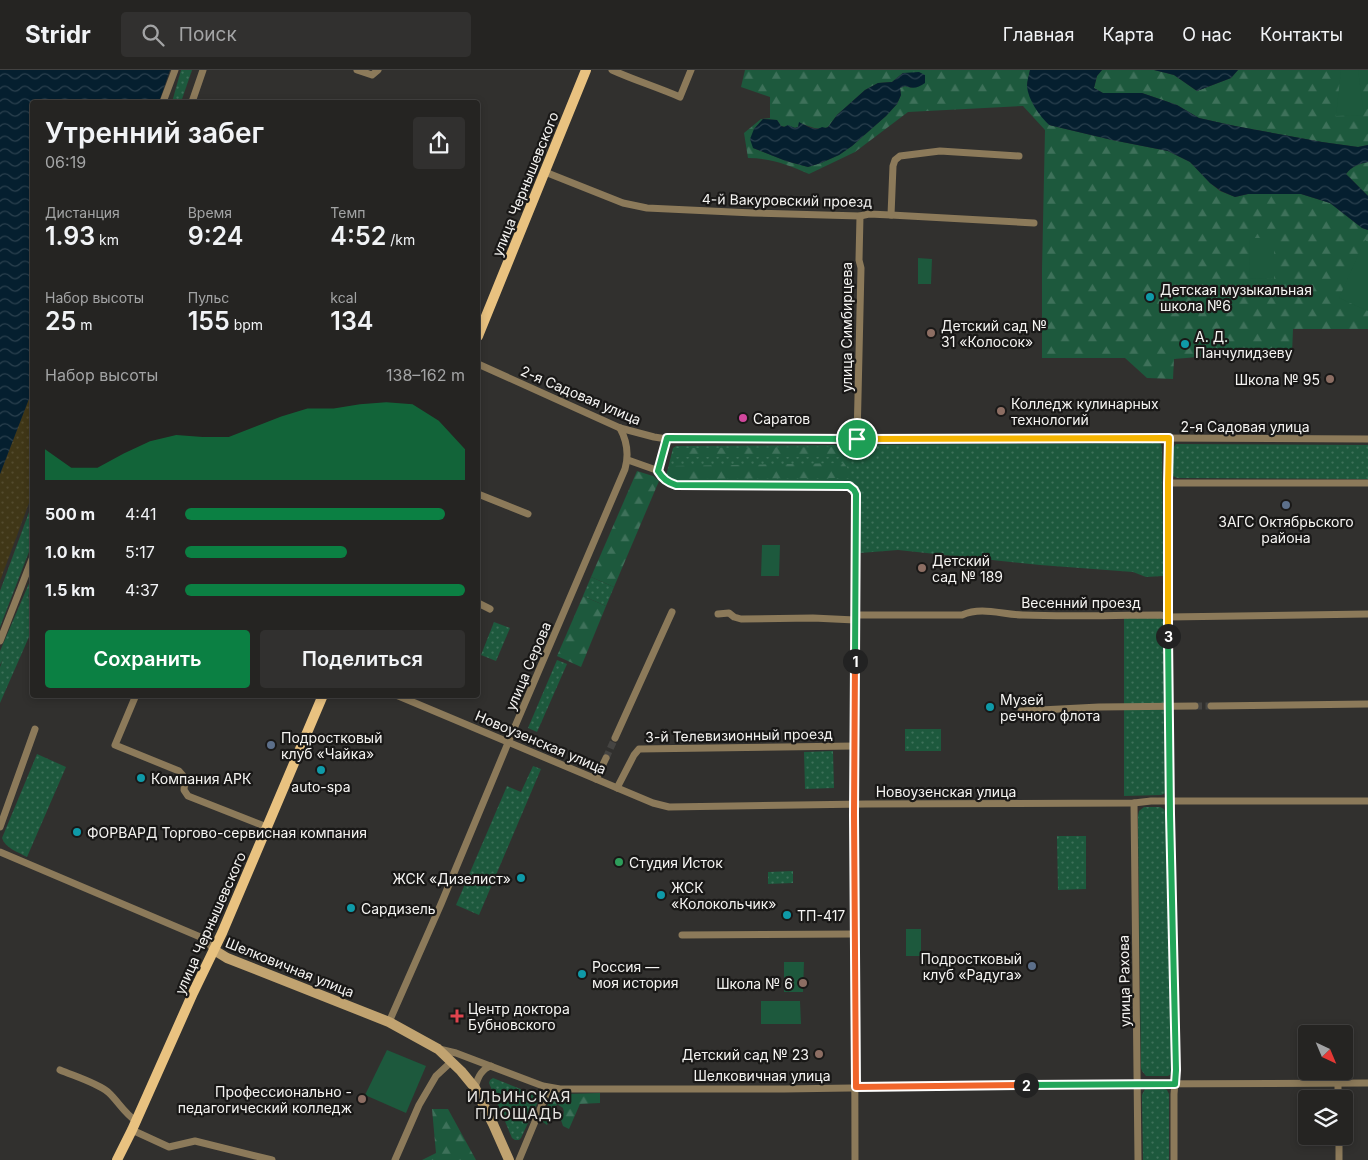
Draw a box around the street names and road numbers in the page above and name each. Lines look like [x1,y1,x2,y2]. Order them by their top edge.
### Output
street label: улица Чернышевского [488,109,562,259]
street label: 4-й Вакуровский проезд [702,190,872,210]
street label: улица Симбирцева [838,262,855,392]
street label: 2-я Садовая улица [518,362,644,428]
street label: 2-я Садовая улица [1180,418,1310,435]
street label: Весенний проезд [1021,594,1141,611]
street label: улица Серова [502,619,554,713]
street label: Новоузенская улица [473,707,609,777]
street label: 3-й Телевизионный проезд [645,725,833,745]
street label: Новоузенская улица [876,783,1016,800]
street label: улица Чернышевского [171,849,249,997]
street label: Шелковичная улица [223,933,357,1001]
street label: улица Рахова [1115,935,1133,1027]
street label: Шелковичная улица [693,1067,831,1084]

